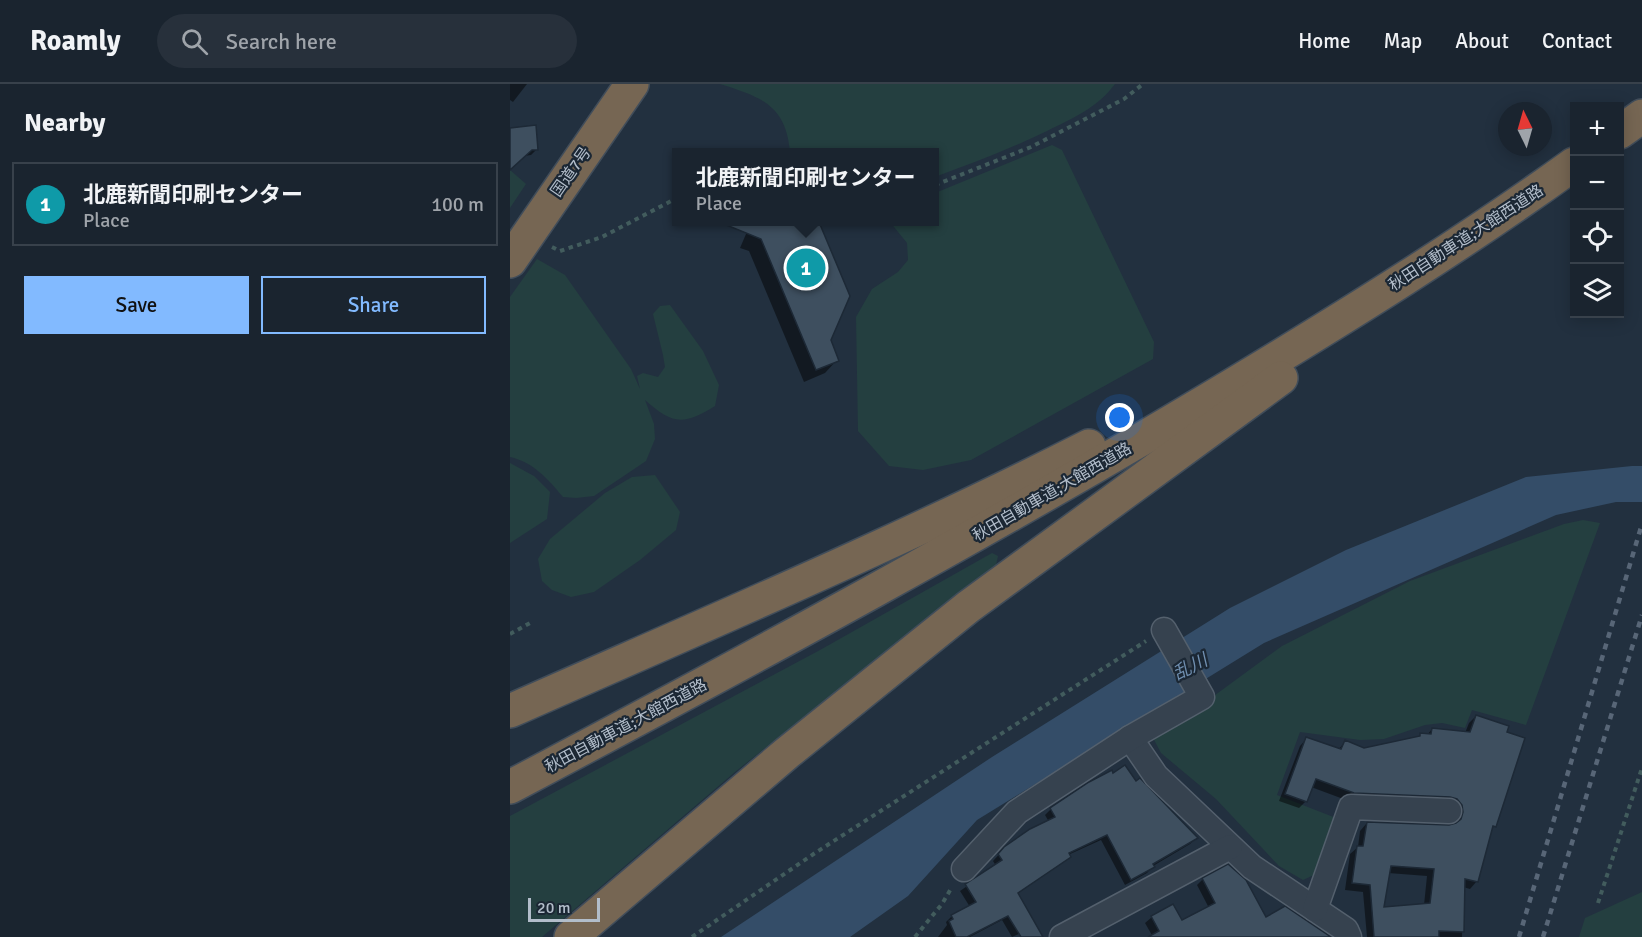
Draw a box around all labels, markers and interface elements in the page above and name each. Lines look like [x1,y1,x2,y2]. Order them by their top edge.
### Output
search box [157,14,577,68]
text: Roamly [30,24,121,58]
icon: search [178,25,211,58]
text: Search here [226,28,337,55]
text: Home [1298,28,1351,54]
text: Map [1384,28,1422,54]
text: About [1455,28,1509,54]
text: Contact [1542,28,1612,54]
north arrow [1498,102,1552,156]
map controls [1570,102,1624,318]
button: + [1570,102,1624,156]
text: Nearby [24,107,105,139]
street label: 国道7号 [547,143,595,201]
popup [672,148,939,226]
button: − [1570,156,1624,210]
text: 北鹿新聞印刷センター [695,164,916,191]
street label: 秋田自動車道;大館西道路 [1385,180,1547,296]
text: 北鹿新聞印刷センター [83,181,303,208]
text: Place [695,191,742,216]
text: 1 [40,192,51,217]
text: 100 m [431,192,484,217]
text: Place [83,208,130,233]
button: locate [1570,210,1624,264]
pin: 1 [786,246,826,291]
button: layers [1570,264,1624,318]
button: Save [24,276,249,334]
button: Share [261,276,486,334]
your location [1105,403,1134,432]
street label: 秋田自動車道;大館西道路 [969,438,1135,546]
water label: 乱川 [1169,648,1213,685]
street label: 秋田自動車道;大館西道路 [542,675,710,777]
scale bar [528,895,600,922]
text: 20 m [537,898,571,918]

